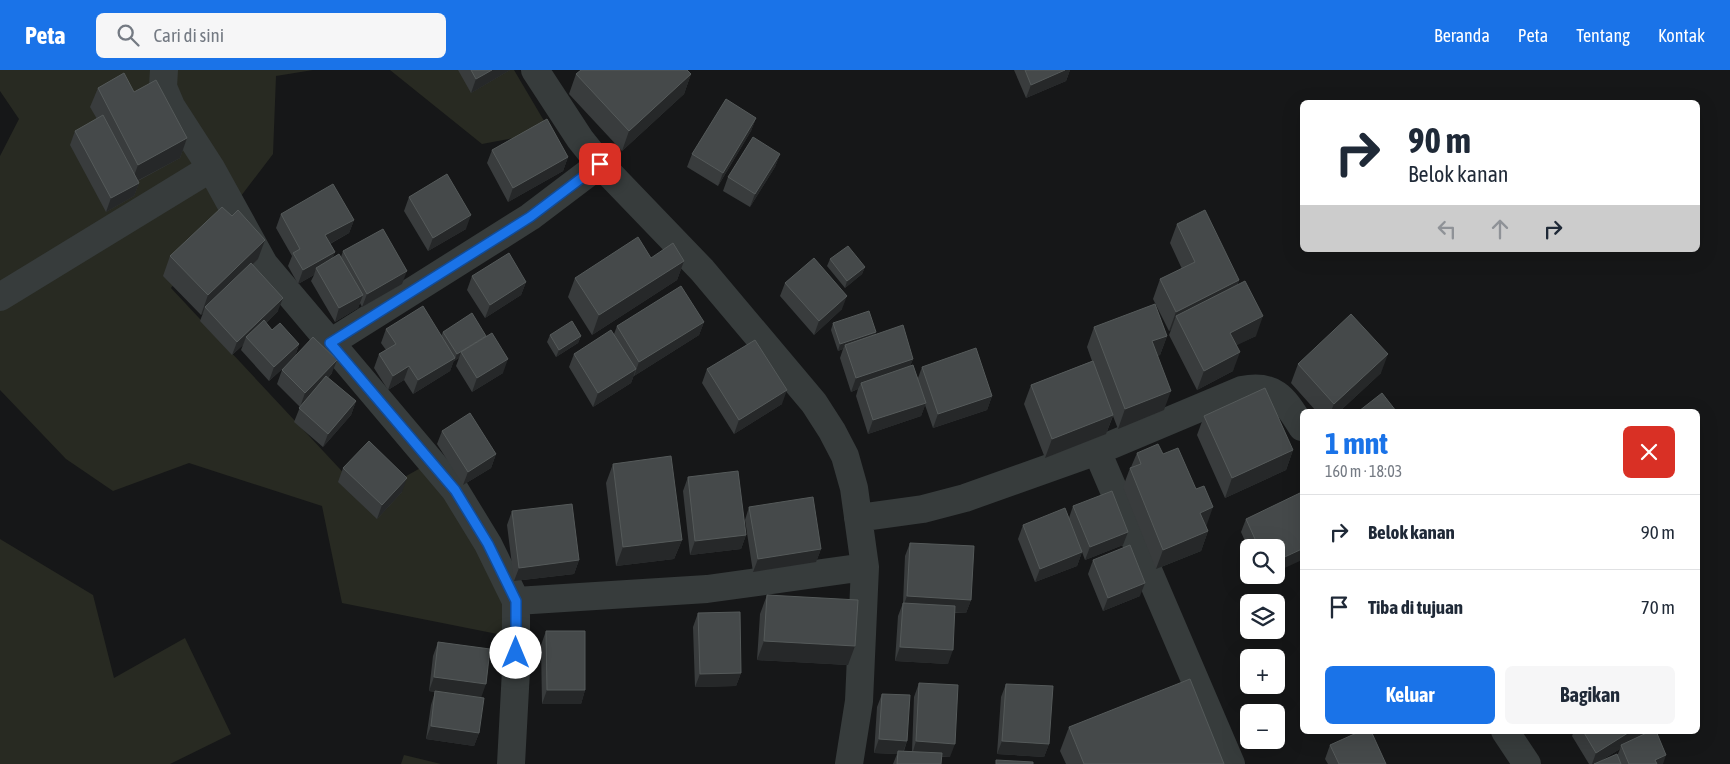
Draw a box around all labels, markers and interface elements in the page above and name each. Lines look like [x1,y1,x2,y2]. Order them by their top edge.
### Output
search box [96,13,446,58]
icon: search [114,21,142,49]
text: Peta [25,22,66,49]
text: Cari di sini [154,24,224,46]
text: Beranda [1434,25,1490,46]
text: Peta [1518,25,1548,46]
text: Tentang [1576,25,1630,46]
text: Kontak [1658,25,1705,46]
icon: right [1325,120,1390,185]
text: 90 m [1408,120,1471,160]
pin [579,143,621,185]
icon: arrive [586,150,614,178]
text: Belok kanan [1408,161,1509,187]
icon: left [1433,215,1461,243]
icon: ahead [1486,215,1514,243]
icon: right [1539,215,1567,243]
text: 1 mnt [1325,426,1388,460]
button: close [1623,426,1675,478]
text: 160 m · 18:03 [1325,462,1402,480]
icon: right [1325,518,1353,546]
text: Belok kanan [1368,521,1455,543]
text: 90 m [1641,521,1675,543]
map controls [1240,539,1285,749]
button: search [1240,539,1285,584]
icon: arrive [1325,593,1353,621]
button: layers [1240,594,1285,639]
text: Tiba di tujuan [1368,596,1463,618]
text: 70 m [1641,596,1675,618]
position arrow [489,626,541,678]
button: + [1240,649,1285,694]
button: Keluar [1325,666,1495,724]
button: Bagikan [1505,666,1675,724]
button: − [1240,704,1285,749]

